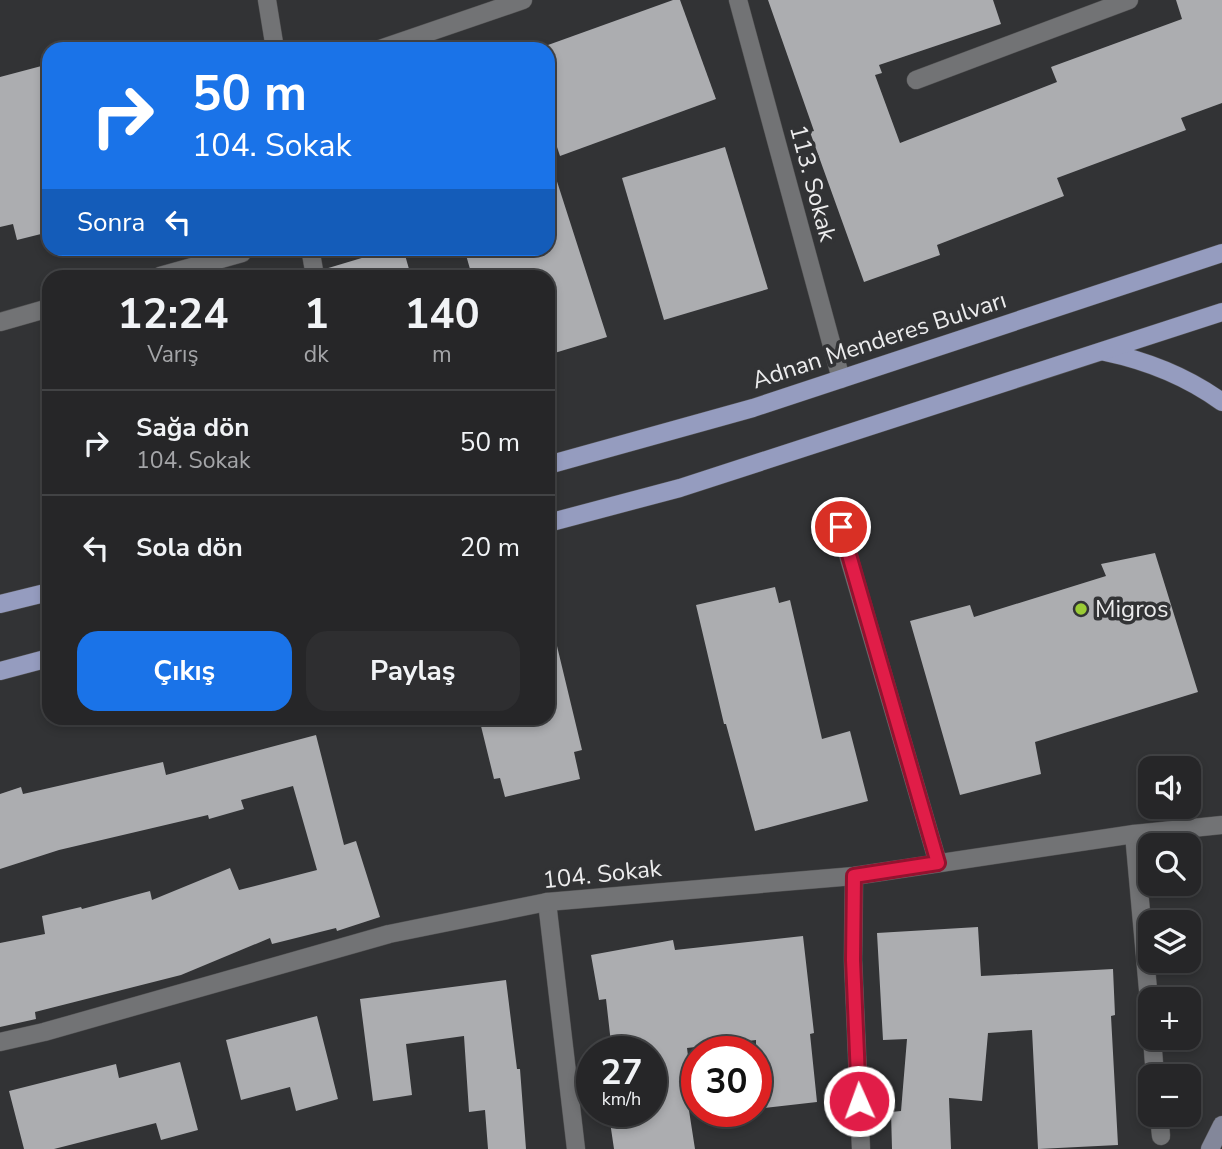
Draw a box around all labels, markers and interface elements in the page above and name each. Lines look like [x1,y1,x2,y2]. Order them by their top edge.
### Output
text: 50 m [192,60,307,127]
icon: right [77,70,168,161]
street label: 113. Sokak [782,121,844,246]
text: 104. Sokak [192,124,351,167]
icon: left [159,203,197,241]
text: Sonra [77,205,145,240]
street label: Adnan Menderes Bulvarı [748,284,1010,396]
text: 12:24 [117,286,228,343]
text: 1 [304,286,329,343]
text: 140 [404,286,480,343]
text: Varış [147,339,199,370]
text: dk [304,339,329,370]
text: m [432,339,452,370]
text: Sağa dön [136,410,249,445]
icon: right [77,424,115,462]
text: 50 m [460,425,520,460]
text: 104. Sokak [136,445,251,476]
pin [811,497,871,557]
icon: arrive [822,508,860,546]
icon: left [77,529,115,567]
text: Sola dön [136,530,243,565]
text: 20 m [460,530,520,565]
place label: Migros [1095,593,1168,625]
marker: Migros [1073,601,1089,617]
button: Çıkış [77,631,292,711]
button: Paylaş [306,631,520,711]
map controls [1138,756,1201,1127]
button: sound [1138,756,1201,819]
button: search [1138,833,1201,896]
street label: 104. Sokak [541,852,664,896]
button: layers [1138,910,1201,973]
button: + [1138,987,1201,1050]
speed limit sign: 30 [681,1036,772,1127]
text: 27 [600,1049,643,1096]
position arrow [822,1064,896,1138]
button: − [1138,1064,1201,1127]
text: km/h [602,1087,641,1111]

